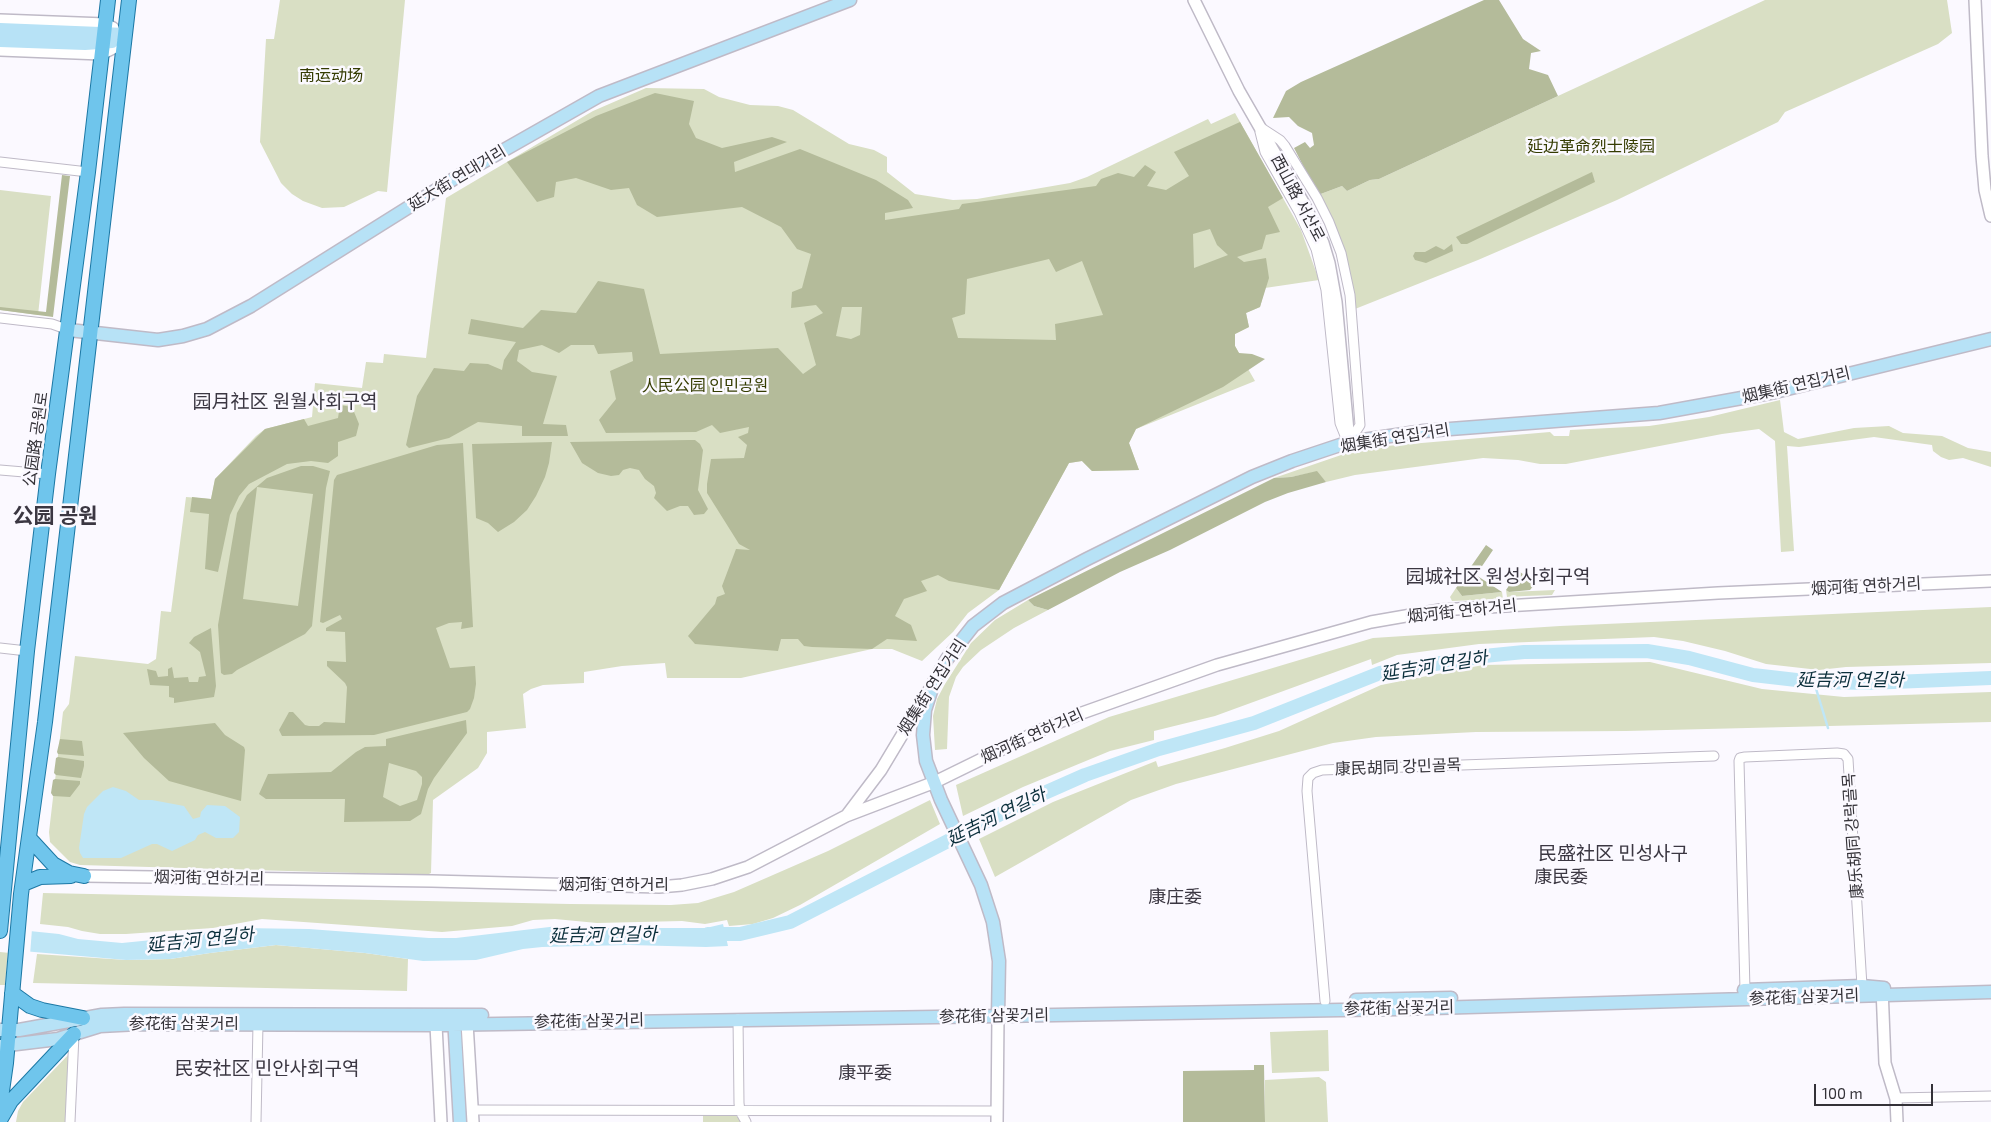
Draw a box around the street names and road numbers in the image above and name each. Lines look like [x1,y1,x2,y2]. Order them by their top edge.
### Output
street label: 延大街 연대거리 [405,141,509,215]
street label: 西山路 서산로 [1267,151,1329,245]
street label: 烟集街 연집거리 [1740,363,1852,407]
street label: 公园路 공원로 [20,390,52,488]
street label: 烟集街 연집거리 [1339,420,1451,456]
street label: 烟河街 연하거리 [1810,574,1922,598]
street label: 烟河街 연하거리 [1406,596,1518,626]
street label: 烟集街 연집거리 [894,635,970,739]
street label: 烟河街 연하거리 [978,705,1086,767]
street label: 康民胡同 강민골목 [1334,755,1462,779]
street label: 康乐胡同 강락골목 [1839,772,1867,900]
street label: 烟河街 연하거리 [154,867,264,889]
street label: 烟河街 연하거리 [559,875,669,895]
street label: 参花街 삼꽃거리 [1748,985,1860,1009]
street label: 参花街 삼꽃거리 [1344,997,1454,1019]
street label: 参花街 삼꽃거리 [939,1005,1049,1027]
street label: 参花街 삼꽃거리 [534,1010,644,1032]
street label: 参花街 삼꽃거리 [129,1014,239,1034]

